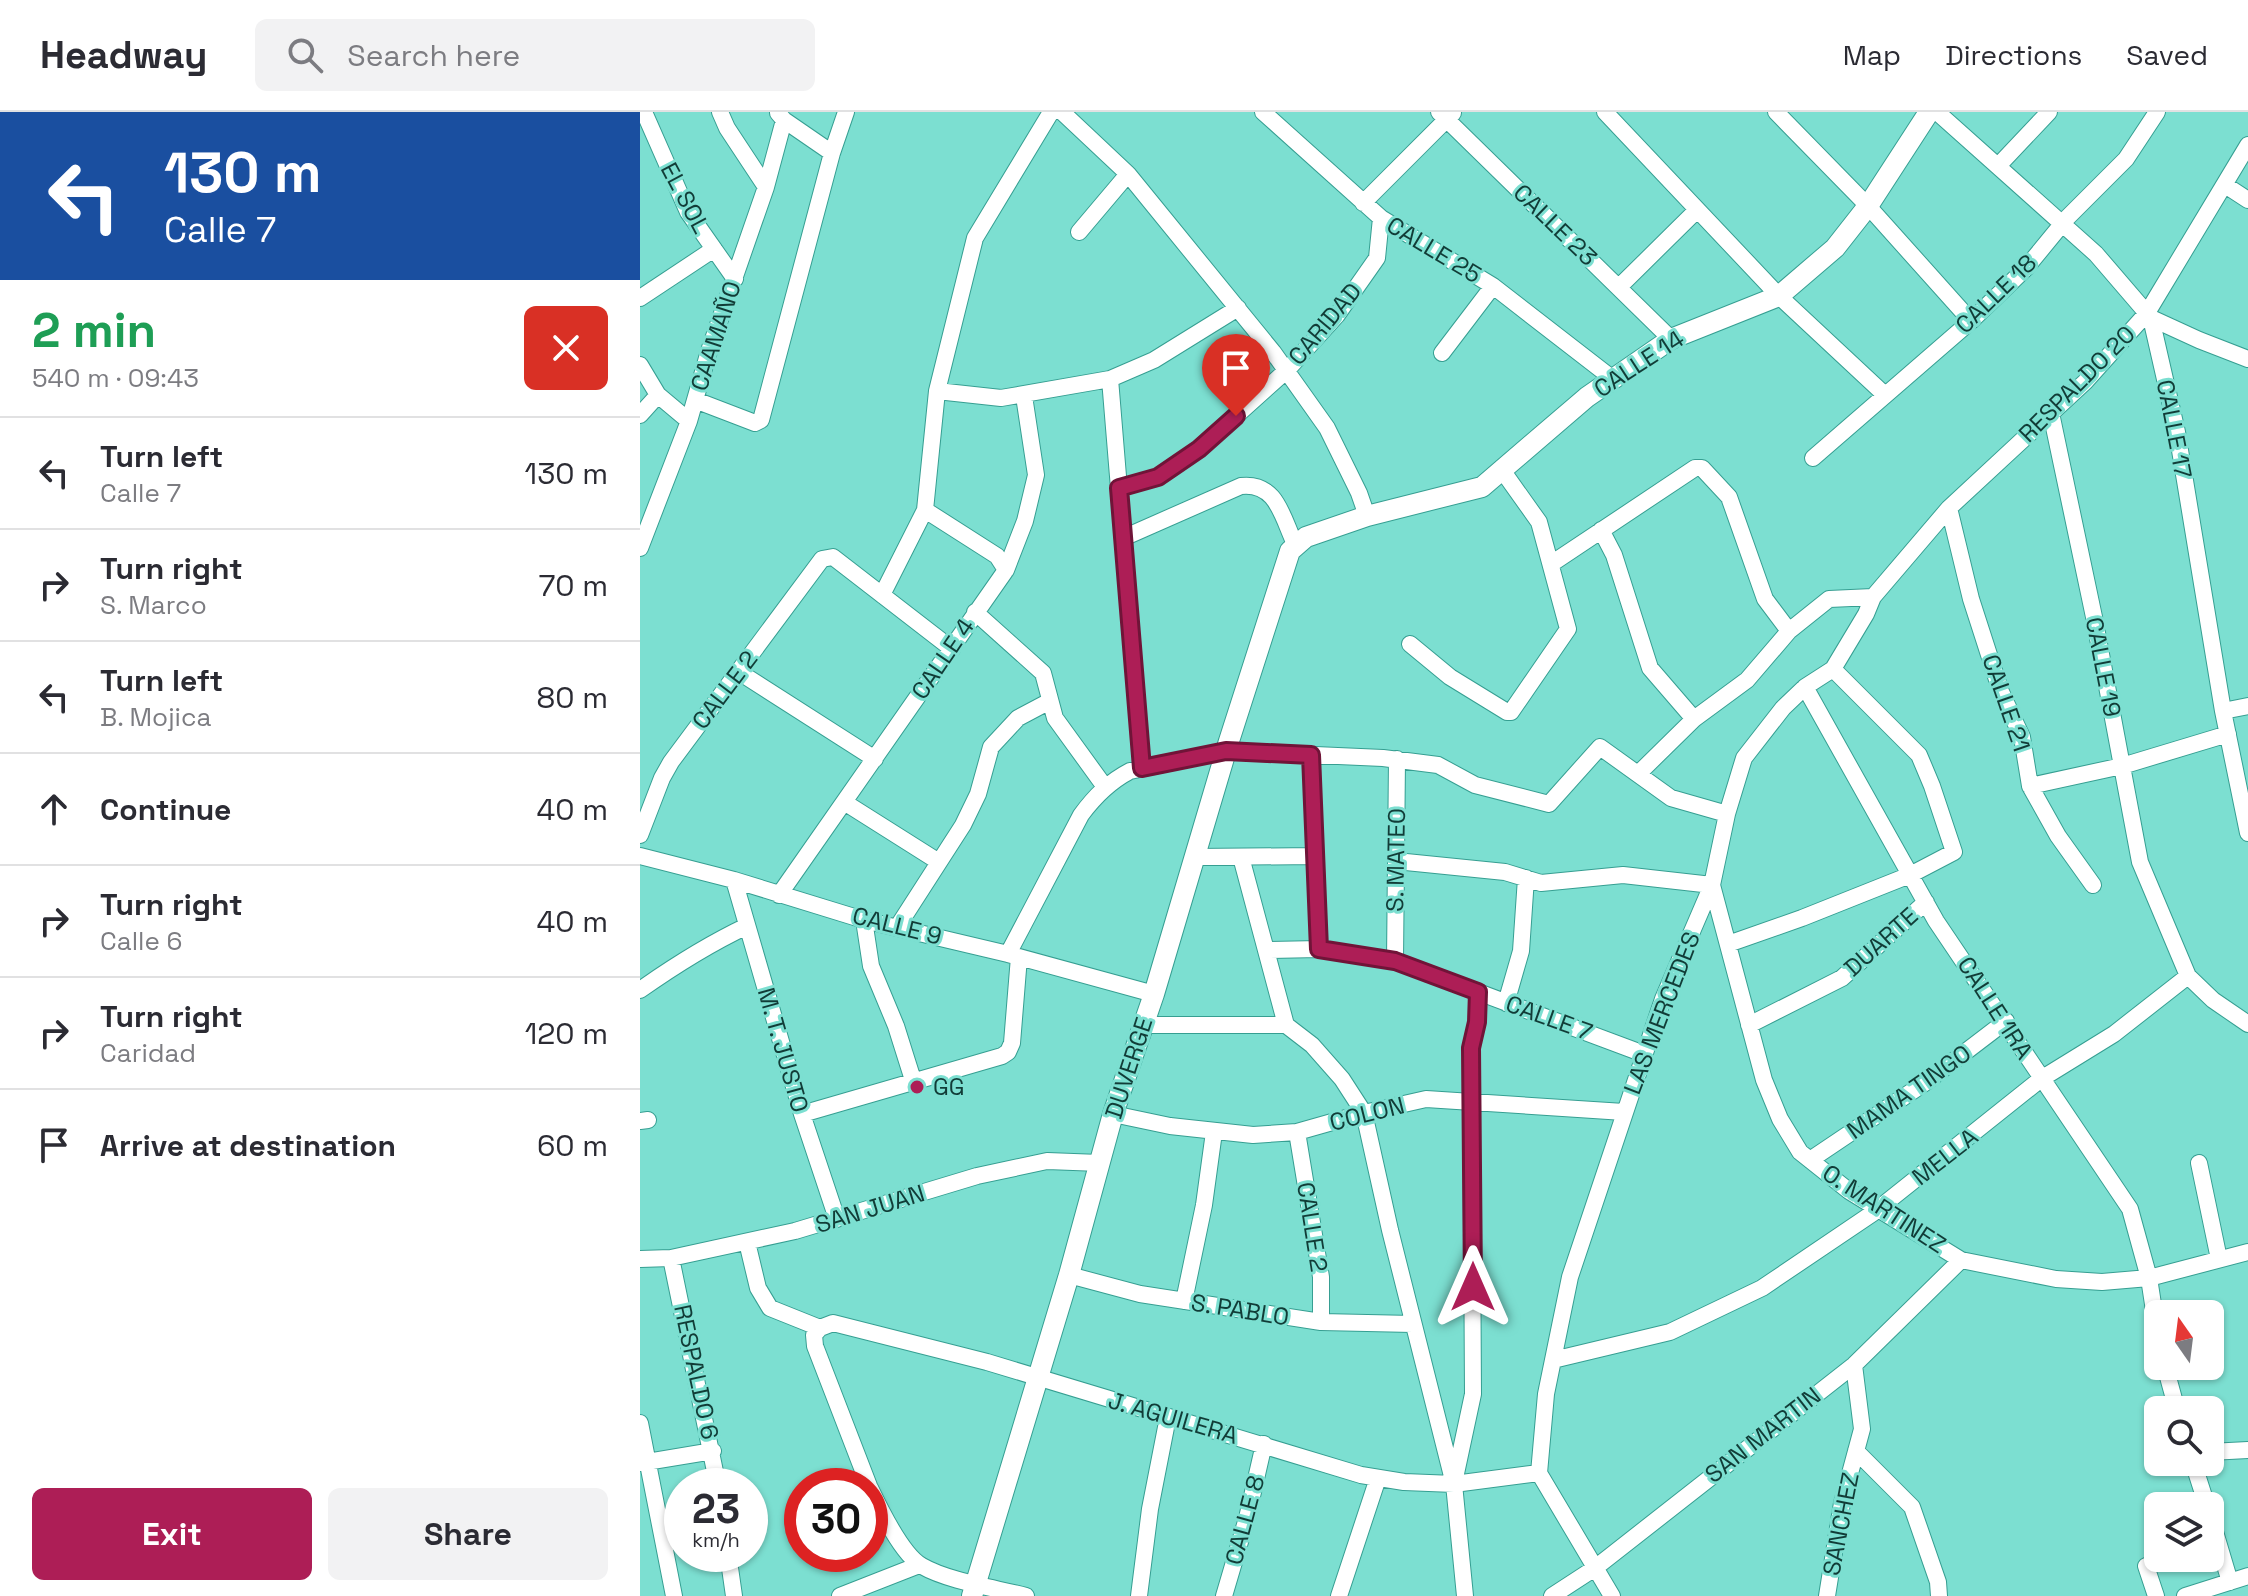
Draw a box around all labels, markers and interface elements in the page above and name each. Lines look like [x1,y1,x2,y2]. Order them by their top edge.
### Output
search box [255,19,815,91]
text: Headway [40,31,207,79]
icon: search [283,33,327,77]
text: Search here [347,36,520,75]
text: Map [1843,37,1901,73]
text: Directions [1945,37,2082,73]
text: Saved [2126,37,2208,73]
text: 130 m [164,137,322,208]
icon: left [32,144,136,248]
street label: EL SOL [654,157,717,239]
street label: CALLE 23 [1507,177,1604,272]
text: Calle 7 [164,207,276,253]
street label: CALLE 25 [1381,209,1487,290]
street label: CALLE 18 [1948,247,2043,340]
street label: CARIDAD [1281,276,1368,371]
street label: CAAMAÑO [683,277,748,395]
text: 2 min [32,300,156,361]
button: close [524,306,608,390]
street label: RESPALDO 20 [2012,319,2142,449]
street label: CALLE 14 [1588,323,1690,404]
pin [1202,334,1270,416]
icon: arrive [1214,346,1258,390]
text: 540 m · 09:43 [32,361,199,395]
street label: CALLE 17 [2150,377,2199,481]
text: Turn left [100,437,223,476]
icon: left [32,451,76,495]
text: 130 m [525,454,608,493]
text: Calle 7 [100,476,181,510]
text: Turn right [100,549,243,588]
icon: right [32,563,76,607]
text: 70 m [539,566,608,605]
text: S. Marco [100,588,207,622]
street label: CALLE 4 [904,612,981,705]
street label: CALLE 19 [2079,614,2128,719]
street label: CALLE 2 [685,644,764,735]
street label: CALLE 21 [1975,650,2038,756]
text: Turn left [100,661,223,700]
icon: left [32,675,76,719]
text: 80 m [537,678,608,717]
text: B. Mojica [100,700,211,734]
icon: ahead [32,787,76,831]
text: Continue [100,790,231,829]
text: 40 m [537,790,608,829]
street label: S. MATEO [1379,808,1412,912]
text: Turn right [100,885,243,924]
icon: right [32,899,76,943]
street label: CALLE 9 [849,899,945,952]
street label: DUARTE [1837,900,1924,983]
text: 40 m [537,902,608,941]
text: Calle 6 [100,924,182,958]
street label: LAS MERCEDES [1616,927,1707,1098]
street label: CALLE 1RA [1951,950,2040,1065]
street label: M. T. JUSTO [751,984,816,1116]
street label: CALLE 7 [1502,988,1597,1047]
text: Turn right [100,997,243,1036]
icon: right [32,1011,76,1055]
street label: DUVERGE [1098,1013,1159,1122]
text: 120 m [525,1014,608,1053]
text: Caridad [100,1036,196,1070]
street label: MAMA TINGO [1841,1037,1977,1146]
place label: GG [933,1071,965,1102]
marker: GG [908,1078,926,1096]
street label: COLON [1326,1089,1408,1138]
street label: MELLA [1905,1121,1984,1192]
icon: arrive [32,1123,76,1167]
text: Arrive at destination [100,1126,396,1165]
text: 60 m [537,1126,608,1165]
street label: O. MARTINEZ [1817,1157,1952,1260]
street label: SAN JUAN [811,1177,928,1240]
street label: CALLE 2 [1290,1180,1335,1274]
position arrow [1431,1245,1515,1329]
street label: S. PABLO [1189,1286,1291,1333]
north arrow [2144,1300,2224,1380]
map controls [2144,1300,2224,1572]
street label: RESPALDO 6 [667,1301,726,1442]
street label: SAN MARTIN [1699,1380,1827,1489]
street label: J. AGUILERA [1105,1384,1242,1451]
button: search [2144,1396,2224,1476]
speed limit sign: 30 [784,1468,888,1572]
street label: SANCHEZ [1815,1470,1866,1578]
street label: CALLE 8 [1218,1472,1271,1568]
text: 23 [692,1484,740,1535]
button: Exit [32,1488,312,1580]
button: Share [328,1488,608,1580]
button: layers [2144,1492,2224,1572]
text: km/h [692,1527,740,1553]

